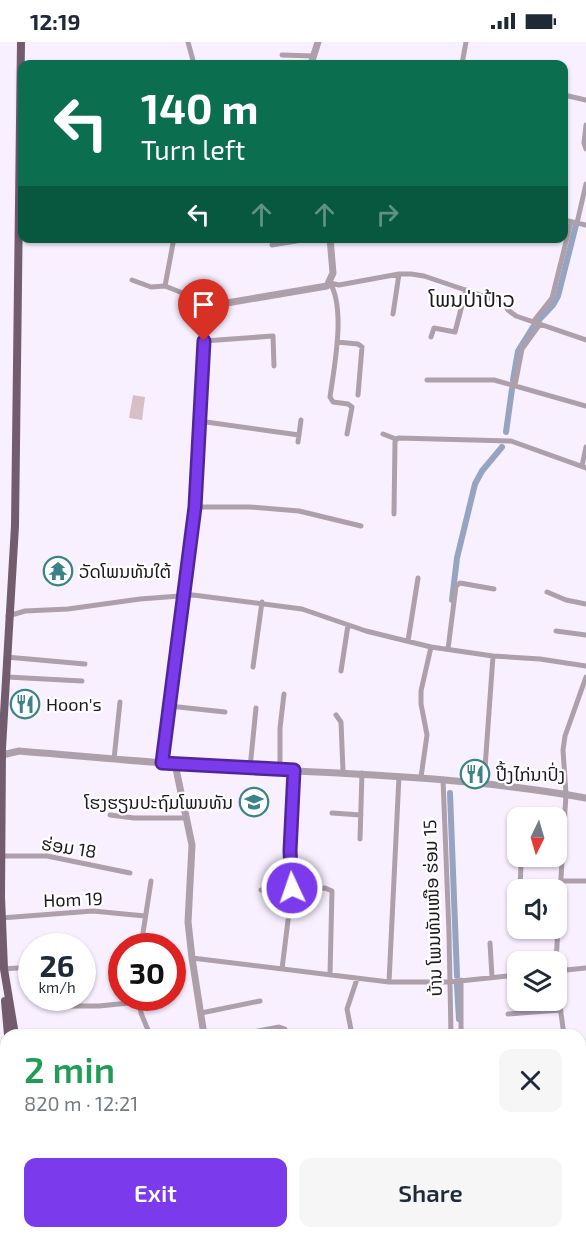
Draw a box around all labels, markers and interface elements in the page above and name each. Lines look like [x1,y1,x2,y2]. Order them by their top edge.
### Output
text: 12:19 [30,8,80,34]
text: 140 m [141,82,258,132]
icon: left [42,84,120,162]
text: Turn left [141,133,245,165]
icon: left [182,198,215,231]
icon: ahead [245,198,278,231]
icon: ahead [308,198,341,231]
icon: right [371,198,404,231]
pin [178,279,229,341]
district label: ໂພນປ່າປ້າວ [428,286,515,311]
icon: arrive [187,288,220,321]
temple icon: ວັດໂພນທັນໃຕ້ [42,555,74,587]
place label: ວັດໂພນທັນໃຕ້ [79,560,171,582]
restaurant icon: Hoon's [9,688,41,720]
place label: Hoon's [46,693,102,715]
restaurant icon: ປີ້ງໄກ່ນາປົ່ງ [459,758,491,790]
place label: ປີ້ງໄກ່ນາປົ່ງ [495,761,565,785]
school or university icon: ໂຮງຮຽນປະຖົມໂພນທັນ [238,786,270,818]
place label: ໂຮງຮຽນປະຖົມໂພນທັນ [83,791,233,814]
north arrow [507,807,567,867]
map controls [507,807,567,1011]
street label: ບ້ານ ໂພນທັນເໜືອ ຮ່ອມ 15 [418,819,446,997]
street label: ຮ່ອມ 18 [40,832,98,862]
position arrow [260,856,324,920]
button: sound [507,879,567,939]
street label: Hom 19 [43,887,103,911]
speed limit sign: 30 [108,933,186,1011]
text: 26 [39,947,75,983]
button: layers [507,951,567,1011]
text: km/h [38,978,76,996]
text: 2 min [24,1047,115,1090]
button: close [499,1049,562,1112]
text: 820 m · 12:21 [24,1091,138,1115]
button: Exit [24,1158,287,1227]
button: Share [299,1158,562,1227]

